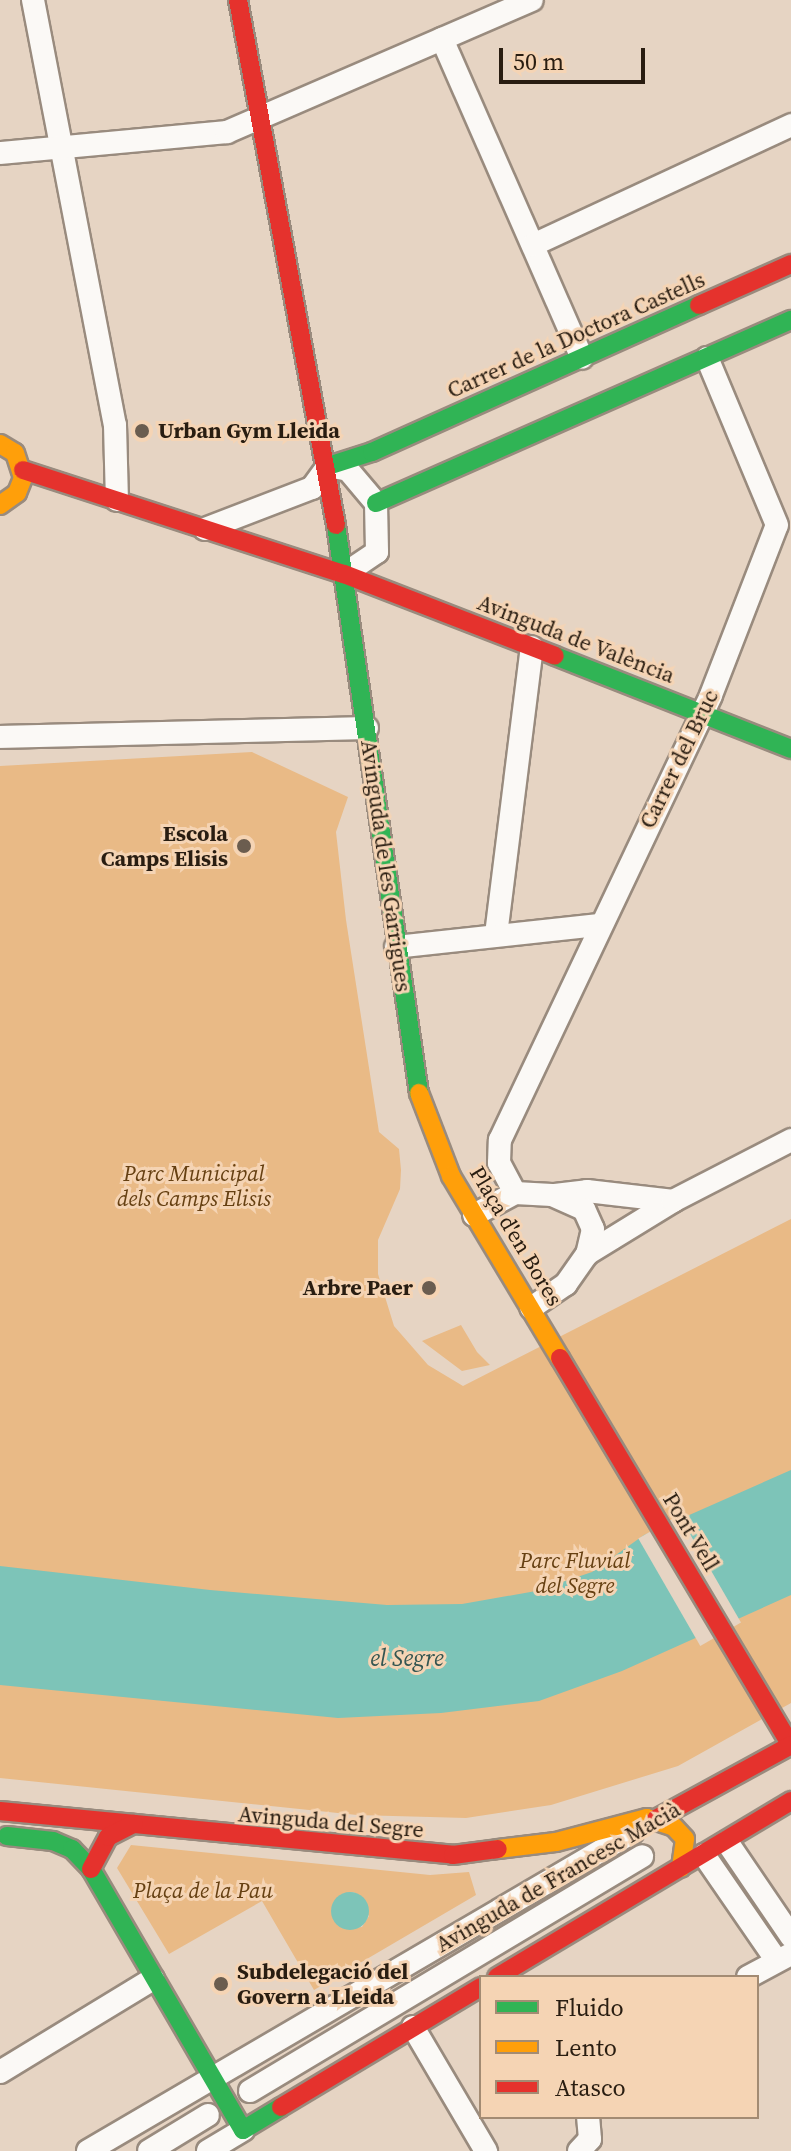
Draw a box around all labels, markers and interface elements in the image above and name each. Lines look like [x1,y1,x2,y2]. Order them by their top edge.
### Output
scale bar [503,32,649,82]
text: 50 m [513,45,564,78]
street label: Carrer de la Doctora Castells [443,266,709,404]
place label: Urban Gym Lleida [158,418,340,444]
marker: Urban Gym Lleida [133,422,151,440]
street label: Avinguda de València [473,589,679,689]
street label: Carrer del Bruc [634,686,724,832]
street label: Avinguda de les Garrigues [355,738,417,994]
place label: Escola Camps Elisis [101,820,228,872]
marker: Escola Camps Elisis [235,837,253,855]
park label: Parc Municipal dels Camps Elisis [117,1160,271,1212]
street label: Plaça d'en Bores [464,1161,568,1311]
place label: Arbre Paer [302,1275,413,1301]
marker: Arbre Paer [420,1279,438,1297]
street label: Pont Vell [657,1488,725,1576]
park label: Parc Fluvial del Segre [520,1547,630,1598]
water label: el Segre [370,1644,444,1672]
street label: Avinguda de Francesc Macià [431,1796,685,1958]
street label: Avinguda del Segre [237,1801,425,1843]
park label: Plaça de la Pau [133,1878,273,1904]
place label: Subdelegació del Govern a Lleida [237,1958,408,2010]
marker: Subdelegació del Govern a Lleida [212,1975,230,1993]
legend [479,1975,759,2119]
text: Fluido [555,1991,624,2024]
text: Lento [555,2031,617,2064]
text: Atasco [555,2071,626,2104]

